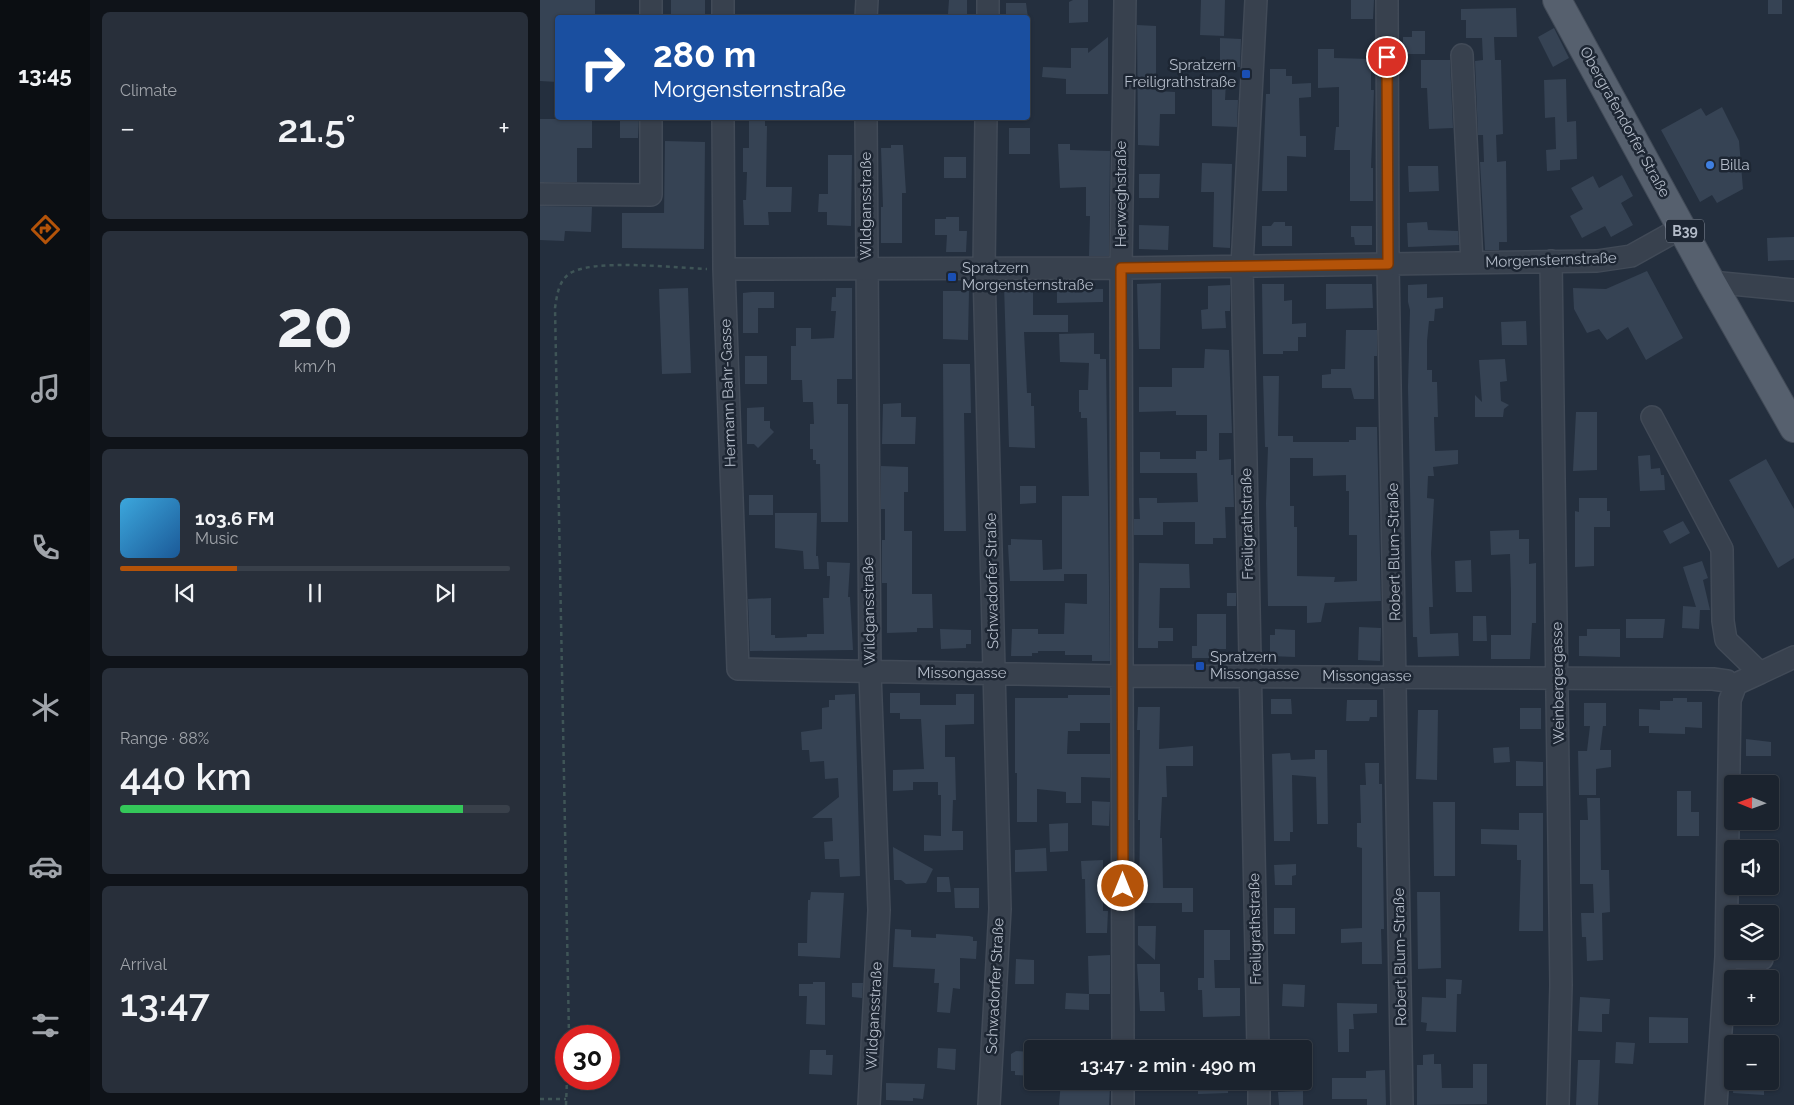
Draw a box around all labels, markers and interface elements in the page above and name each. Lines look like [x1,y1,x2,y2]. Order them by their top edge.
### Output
text: 280 m [653,34,756,75]
icon: right [570,35,635,100]
pin [1366,36,1408,78]
icon: arrive [1373,43,1401,71]
street label: Obergrafendorfer Straße [1576,44,1674,201]
place label: Spratzern Freiligrathstraße [1124,56,1236,91]
text: 13:45 [18,62,72,88]
marker: Spratzern Freiligrathstraße [1240,68,1252,80]
text: Morgensternstraße [653,76,846,102]
text: Climate [120,81,177,100]
text: 21.5° [278,106,356,151]
text: − [120,112,135,145]
text: + [498,112,510,145]
street label: Herweghstraße [1112,141,1130,247]
street label: Wildgansstraße [857,152,875,260]
place label: Billa [1720,156,1750,174]
marker: Billa [1704,159,1716,171]
icon: directions [28,212,63,247]
road number: B39 [1666,220,1704,242]
street label: Morgensternstraße [1485,249,1617,271]
place label: Spratzern Morgensternstraße [962,259,1094,294]
marker: Spratzern Morgensternstraße [946,271,958,283]
text: 20 [277,286,353,362]
street label: Hermann Bahr-Gasse [716,318,740,468]
text: km/h [294,357,336,376]
icon: music [28,371,63,406]
street label: Freiligrathstraße [1237,468,1257,580]
street label: Robert Blum-Straße [1384,483,1404,621]
text: 103.6 FM [195,507,274,529]
street label: Schwadorfer Straße [982,512,1002,649]
text: Music [195,529,239,548]
icon: phone [28,530,63,565]
street label: Wildgansstraße [859,556,879,665]
icon: previous [171,579,199,607]
icon: pause [301,579,329,607]
icon: next [431,579,459,607]
street label: Weinbergergasse [1548,621,1568,744]
place label: Spratzern Missongasse [1210,648,1300,683]
marker: Spratzern Missongasse [1194,660,1206,672]
street label: Missongasse [917,664,1007,682]
street label: Missongasse [1322,667,1412,685]
icon: climate [28,690,63,725]
text: Range · 88% [120,729,209,748]
text: 440 km [120,754,252,799]
north arrow [1724,775,1779,830]
map controls [1724,775,1779,1090]
button: sound [1724,840,1779,895]
icon: car [28,849,63,884]
position arrow [1096,859,1148,911]
street label: Freiligrathstraße [1245,873,1265,985]
street label: Robert Blum-Straße [1390,888,1410,1026]
button: layers [1724,905,1779,960]
street label: Schwadorfer Straße [982,917,1008,1055]
text: Arrival [120,955,167,974]
street label: Wildgansstraße [862,961,886,1071]
button: + [1724,970,1779,1025]
text: 13:47 [120,980,210,1025]
icon: filters [28,1008,63,1043]
speed limit sign: 30 [555,1025,620,1090]
button: − [1724,1035,1779,1090]
text: 13:47 · 2 min · 490 m [1080,1054,1256,1076]

